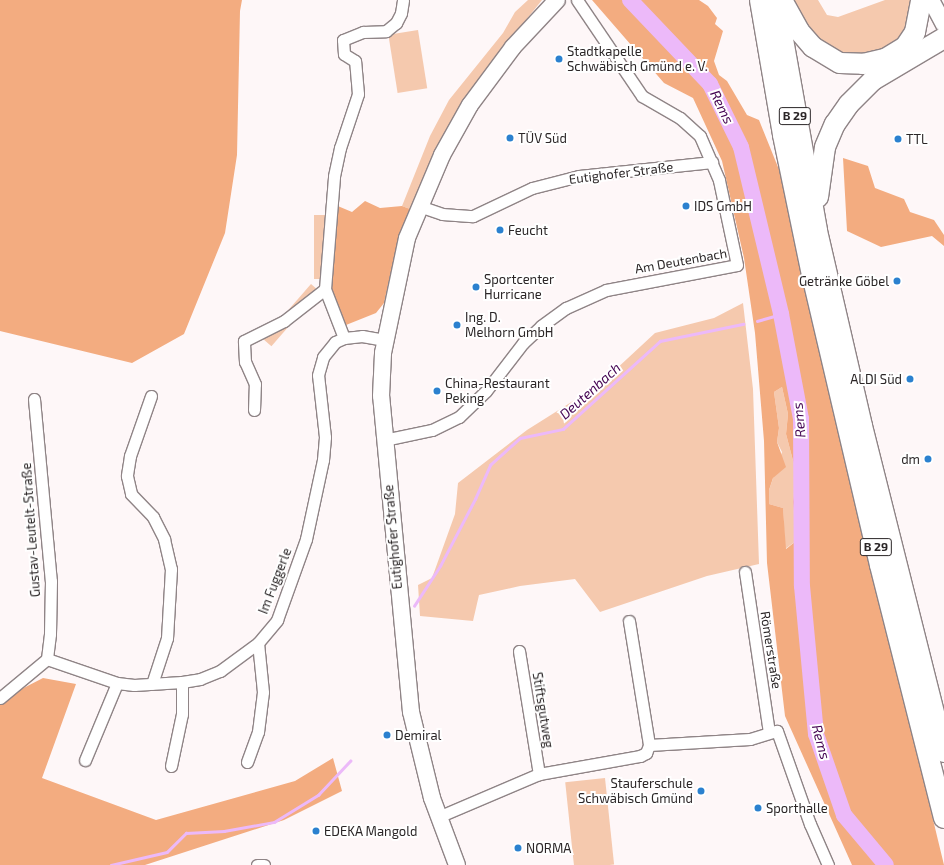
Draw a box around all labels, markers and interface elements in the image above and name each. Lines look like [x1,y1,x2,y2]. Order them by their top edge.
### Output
place label: Stadtkapelle Schwäbisch Gmünd e. V. [567,44,708,75]
marker: Stadtkapelle Schwäbisch Gmünd e. V. [554,54,564,64]
water label: Rems [707,87,737,127]
road number: B 29 [778,106,812,126]
place label: TÜV Süd [518,130,567,146]
place label: TTL [906,131,928,147]
marker: TÜV Süd [505,133,515,143]
marker: TTL [893,134,903,144]
street label: Eutighofer Straße [568,159,674,187]
place label: IDS GmbH [694,198,752,214]
marker: IDS GmbH [681,201,691,211]
place label: Feucht [508,222,548,238]
marker: Feucht [495,225,505,235]
street label: Am Deutenbach [634,245,728,277]
place label: Sportcenter Hurricane [484,272,554,303]
place label: Getränke Göbel [799,273,889,289]
marker: Getränke Göbel [892,276,902,286]
marker: Sportcenter Hurricane [471,282,481,292]
place label: Ing. D. Melhorn GmbH [465,310,553,341]
marker: Ing. D. Melhorn GmbH [452,320,462,330]
water label: Deutenbach [556,359,624,423]
place label: ALDI Süd [850,371,902,387]
marker: ALDI Süd [905,374,915,384]
place label: China-Restaurant Peking [445,376,550,407]
marker: China-Restaurant Peking [432,386,442,396]
water label: Rems [789,402,809,438]
place label: dm [901,451,920,467]
marker: dm [923,454,933,464]
street label: Gustav-Leutelt-Straße [19,462,43,598]
street label: Eutighofer Straße [381,484,405,590]
road number: B 29 [859,537,893,557]
street label: Im Fuggerle [255,546,295,616]
street label: Römerstraße [757,610,785,690]
street label: Stiftsgutweg [529,671,557,749]
water label: Rems [808,723,834,761]
place label: Demiral [395,727,441,743]
marker: Demiral [382,730,392,740]
place label: Stauferschule Schwäbisch Gmünd [578,776,693,807]
marker: Stauferschule Schwäbisch Gmünd [696,786,706,796]
place label: Sporthalle [766,800,828,816]
marker: Sporthalle [753,803,763,813]
place label: EDEKA Mangold [324,823,418,839]
marker: EDEKA Mangold [311,826,321,836]
place label: NORMA [526,840,571,856]
marker: NORMA [513,843,523,853]

